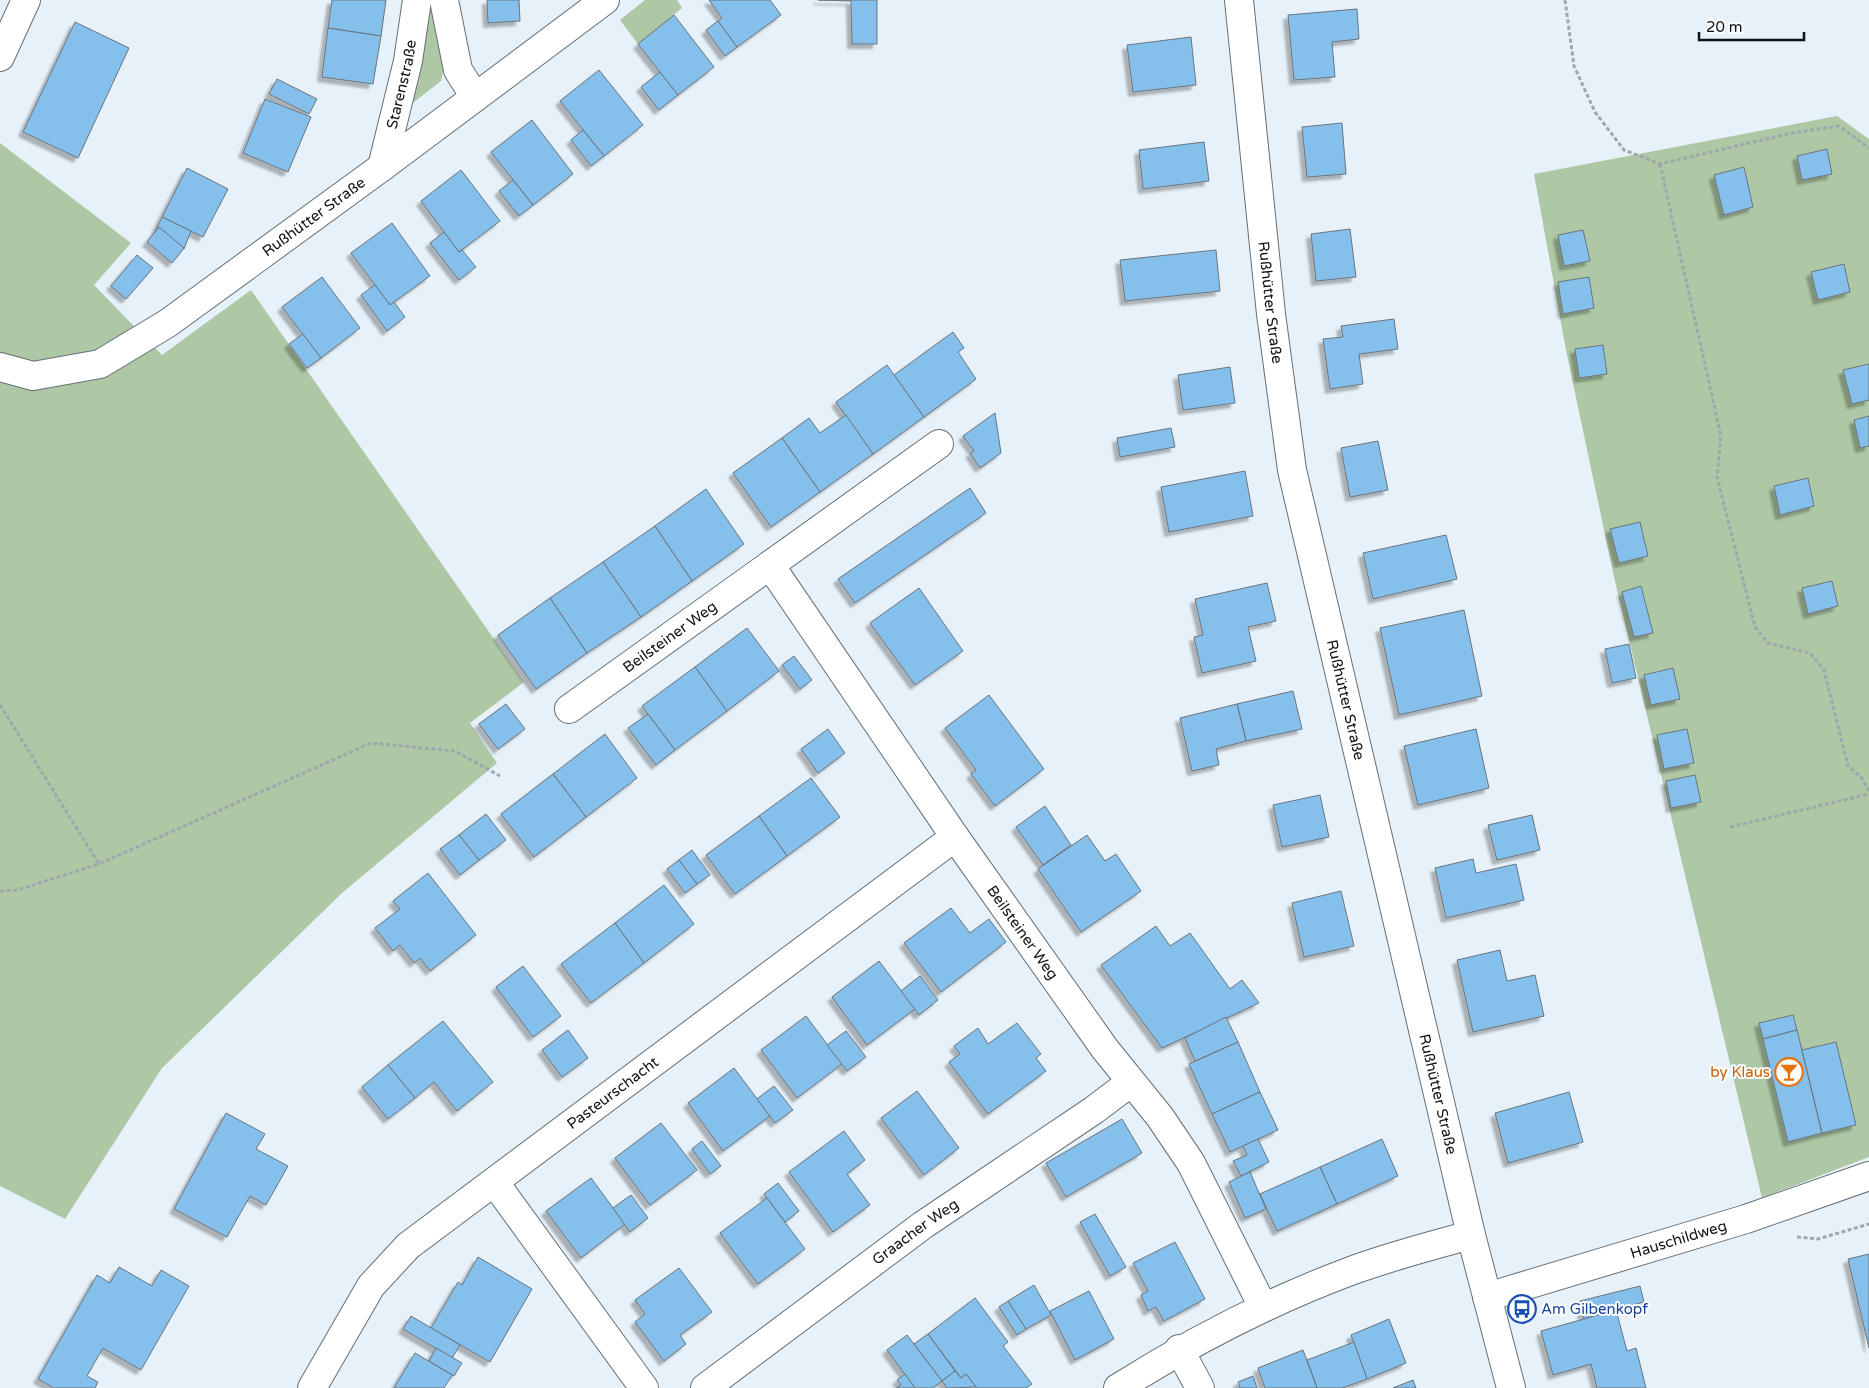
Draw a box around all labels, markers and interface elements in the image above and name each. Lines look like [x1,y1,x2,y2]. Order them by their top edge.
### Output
scale bar [1699,10,1804,42]
text: 20 m [1706,18,1743,36]
street label: Starenstraße [383,39,420,131]
street label: Rußhütter Straße [259,173,369,260]
street label: Rußhütter Straße [1255,240,1287,365]
street label: Beilsteiner Weg [619,597,720,676]
street label: Rußhütter Straße [1323,638,1369,762]
street label: Beilsteiner Weg [983,882,1062,983]
street label: Rußhütter Straße [1415,1032,1461,1156]
street label: Pasteurschacht [563,1053,662,1133]
bar icon: by Klaus [1774,1057,1804,1087]
place label: by Klaus [1710,1063,1770,1081]
street label: Graacher Weg [869,1195,962,1269]
street label: Hauschildweg [1628,1216,1729,1262]
bus stop icon: Am Gilbenkopf [1507,1294,1537,1324]
place label: Am Gilbenkopf [1541,1300,1648,1318]

